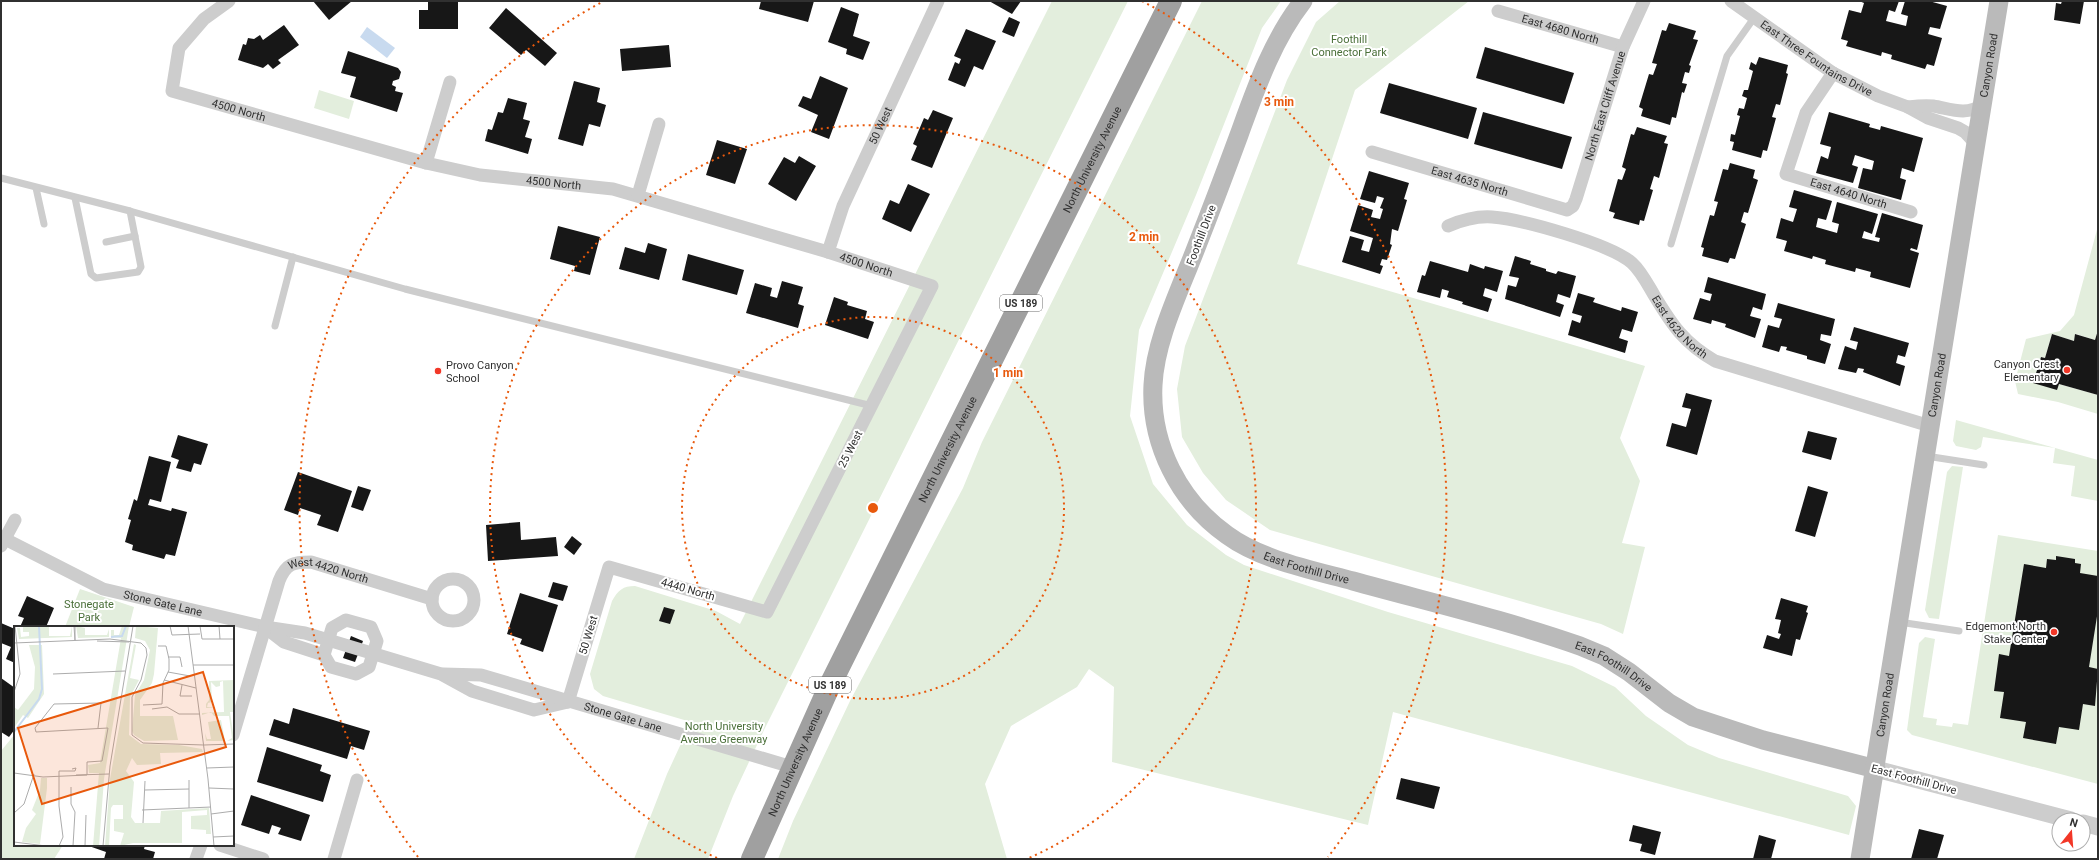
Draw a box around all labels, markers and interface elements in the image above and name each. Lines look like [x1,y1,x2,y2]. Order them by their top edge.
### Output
street label: East 4680 North [1520,12,1600,47]
street label: East Three Fountains Drive [1758,18,1875,99]
street label: Canyon Road [1977,32,2001,98]
park label: Foothill Connector Park [1311,33,1387,59]
street label: North East Cliff Avenue [1582,49,1628,162]
text: 3 min [1264,95,1294,109]
street label: 4500 North [210,97,267,124]
street label: North University Avenue [1061,104,1125,215]
street label: 50 West [866,105,895,147]
street label: East 4635 North [1430,164,1510,199]
street label: 4500 North [525,174,582,193]
street label: East 4640 North [1809,176,1889,211]
street label: Foothill Drive [1184,203,1219,267]
text: 2 min [1129,230,1159,244]
street label: 4500 North [838,250,894,280]
street label: East 4620 North [1649,293,1710,361]
road number: US 189 [1000,295,1042,311]
street label: Canyon Road [1926,352,1949,418]
place label: Canyon Crest Elementary [1994,358,2060,384]
place label: Provo Canyon School [446,359,514,385]
marker: Canyon Crest Elementary [2062,365,2072,375]
marker: Provo Canyon School [433,366,443,376]
text: 1 min [993,366,1023,380]
street label: North University Avenue [916,394,980,505]
street label: 25 West [836,428,865,470]
centre of rings [866,501,880,515]
street label: East Foothill Drive [1262,549,1351,587]
street label: West 4420 North [286,556,370,586]
street label: 4440 North [660,576,716,603]
street label: Stone Gate Lane [122,588,204,619]
park label: Stonegate Park [64,598,114,624]
street label: 50 West [576,614,601,656]
place label: Edgemont North Stake Center [1966,620,2046,646]
inset map [14,626,234,846]
marker: Edgemont North Stake Center [2049,627,2059,637]
street label: East Foothill Drive [1573,639,1655,695]
street label: Canyon Road [1874,672,1897,738]
road number: US 189 [809,677,851,693]
street label: Stone Gate Lane [582,700,663,735]
street label: North University Avenue [766,706,826,819]
park label: North University Avenue Greenway [681,720,768,746]
street label: East Foothill Drive [1870,762,1958,797]
north arrow [2051,812,2091,852]
text: N [2068,816,2080,830]

